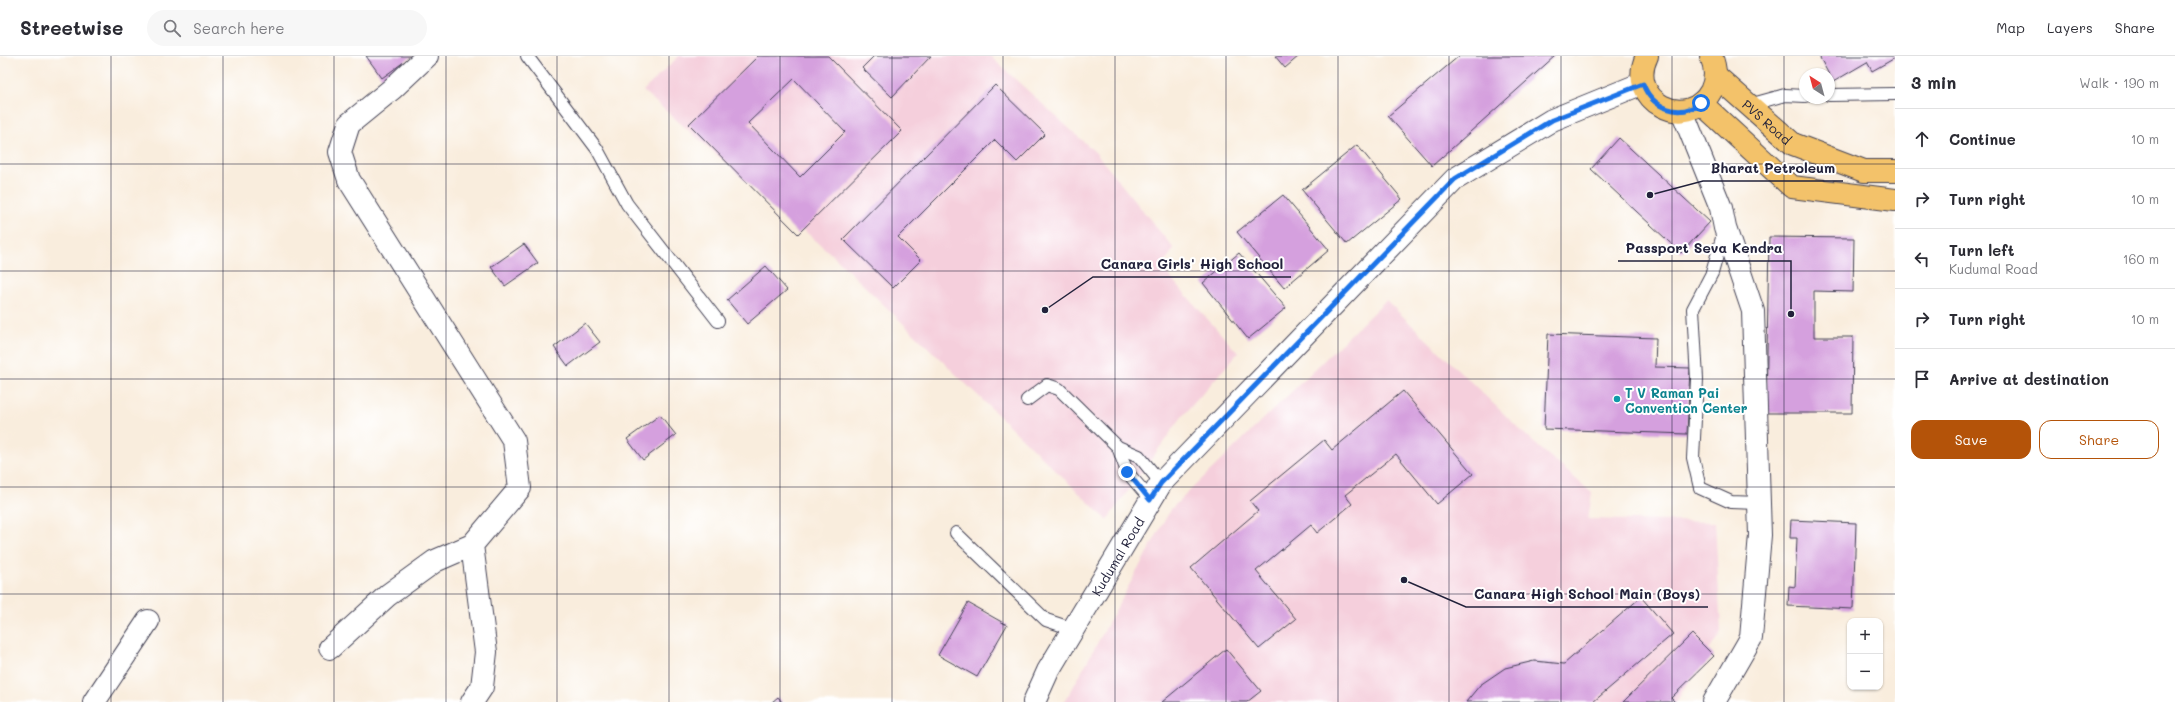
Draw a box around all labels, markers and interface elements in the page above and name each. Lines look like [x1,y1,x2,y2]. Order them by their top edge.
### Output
search box [147,10,427,46]
text: Streetwise [20,15,123,40]
icon: search [161,17,183,39]
text: Search here [193,18,285,38]
text: Map [1996,18,2025,37]
text: Layers [2047,18,2093,37]
text: Share [2115,18,2155,37]
north arrow [1799,68,1835,104]
text: 3 min [1911,71,1956,93]
text: Walk · 190 m [2079,74,2159,91]
route start [1692,94,1710,112]
street label: PVS Road [1739,95,1795,148]
icon: ahead [1911,128,1933,150]
text: Continue [1949,129,2016,149]
text: 10 m [2131,130,2159,147]
callout: Bharat Petroleum [1703,155,1843,181]
text: Bharat Petroleum [1711,158,1835,177]
icon: right [1911,188,1933,210]
text: Turn right [1949,189,2026,209]
text: 10 m [2131,190,2159,207]
callout: Passport Seva Kendra [1618,235,1791,261]
text: Passport Seva Kendra [1626,238,1783,257]
text: Turn left [1949,240,2014,260]
icon: left [1911,248,1933,270]
text: 160 m [2123,250,2159,267]
callout: Canara Girls' High School [1093,251,1291,277]
text: Canara Girls' High School [1101,254,1283,273]
text: Kudumal Road [1949,260,2038,277]
icon: right [1911,308,1933,330]
text: Turn right [1949,309,2026,329]
text: 10 m [2131,310,2159,327]
icon: arrive [1911,368,1933,390]
text: Arrive at destination [1949,369,2109,389]
place label: T V Raman Pai Convention Center [1625,384,1748,416]
marker: T V Raman Pai Convention Center [1612,394,1622,404]
button: Save [1911,420,2031,459]
button: Share [2039,420,2159,459]
route end [1118,463,1136,481]
street label: Kudumal Road [1087,514,1147,599]
callout: Canara High School Main (Boys) [1466,581,1708,607]
text: Canara High School Main (Boys) [1474,584,1700,603]
map controls [1847,618,1883,690]
button: + [1847,618,1883,654]
button: − [1847,654,1883,690]

